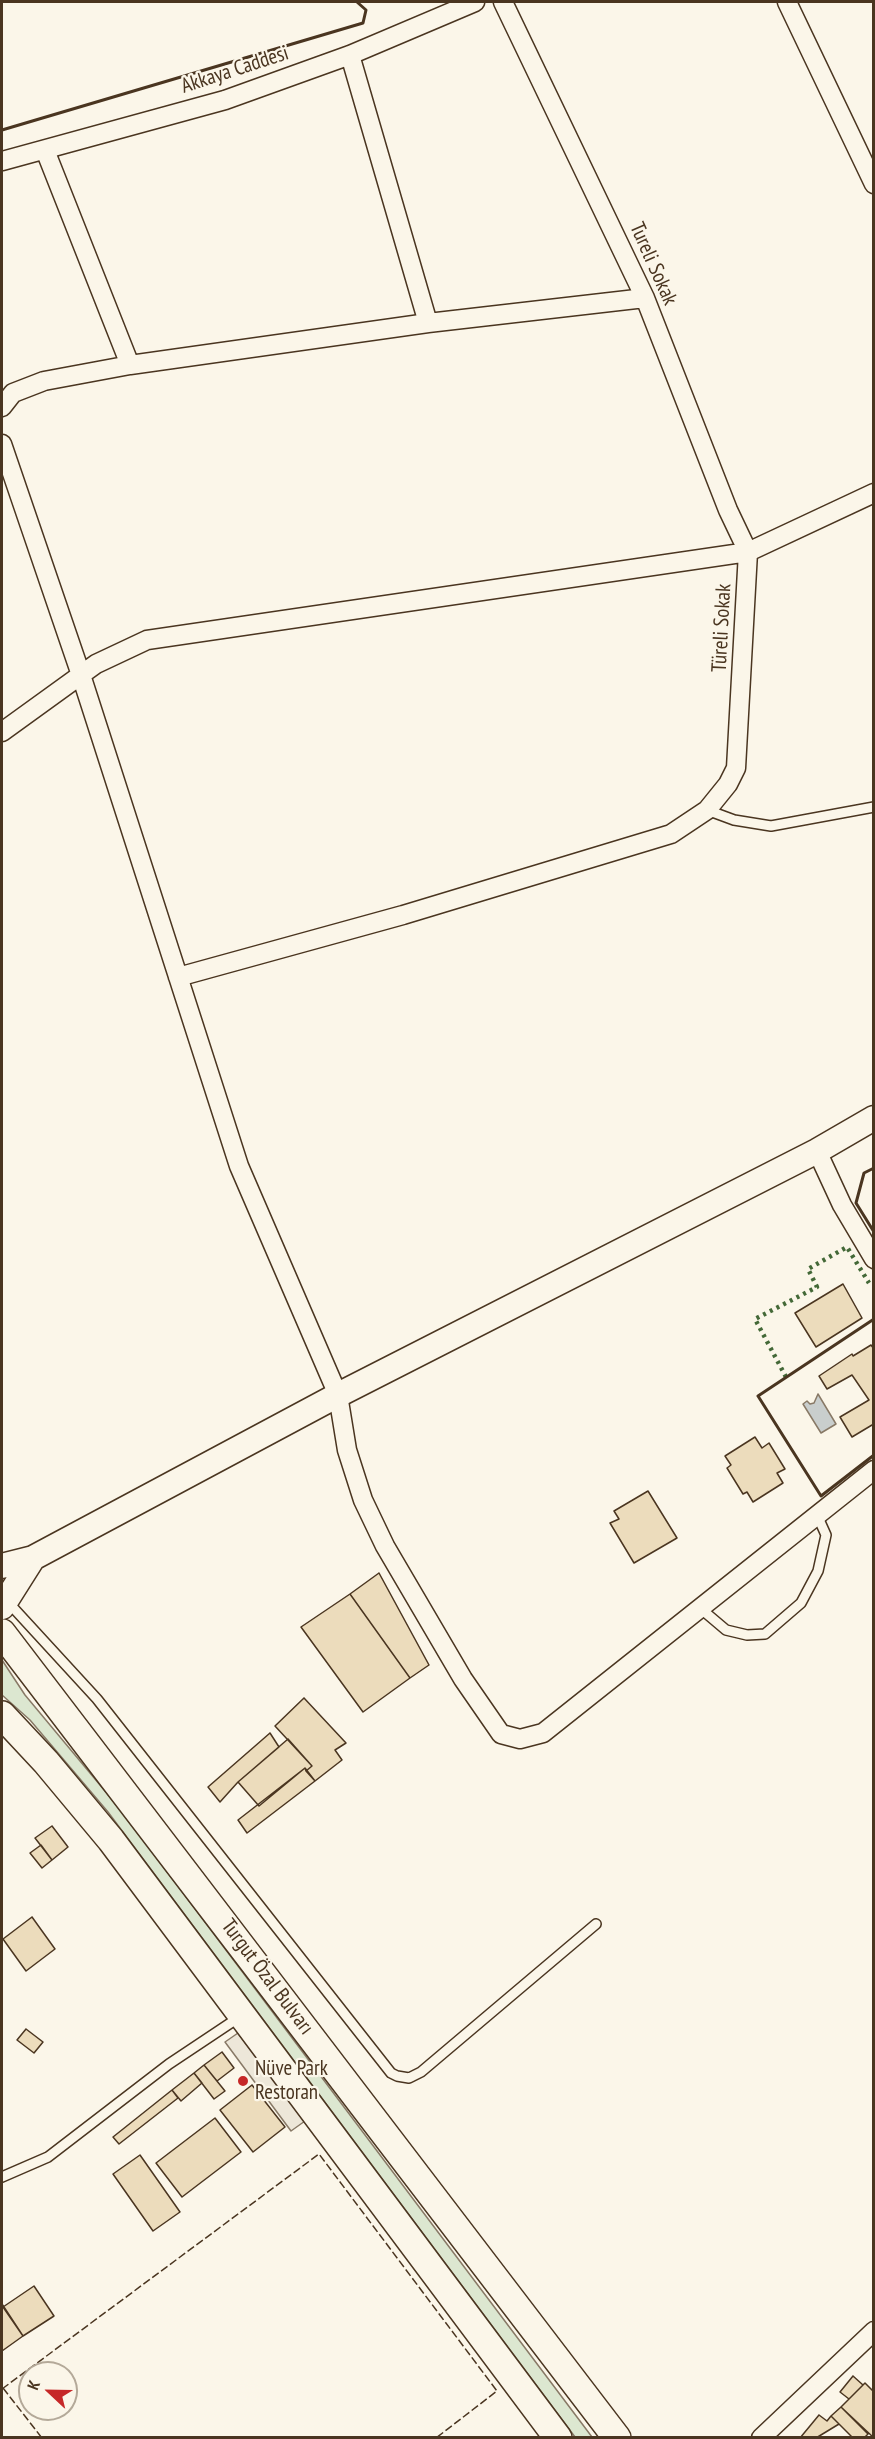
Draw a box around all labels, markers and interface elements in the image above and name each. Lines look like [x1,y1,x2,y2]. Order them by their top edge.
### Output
street label: Akkaya Caddesi [178,41,292,99]
street label: Tureli Sokak [624,219,682,309]
street label: Türeli Sokak [707,583,737,673]
street label: Turgut Özal Bulvarı [215,1914,319,2040]
place label: Nüve Park Restoran [255,2056,328,2106]
marker: Nüve Park Restoran [236,2074,250,2088]
north arrow [18,2361,78,2421]
text: K [22,2377,44,2393]

